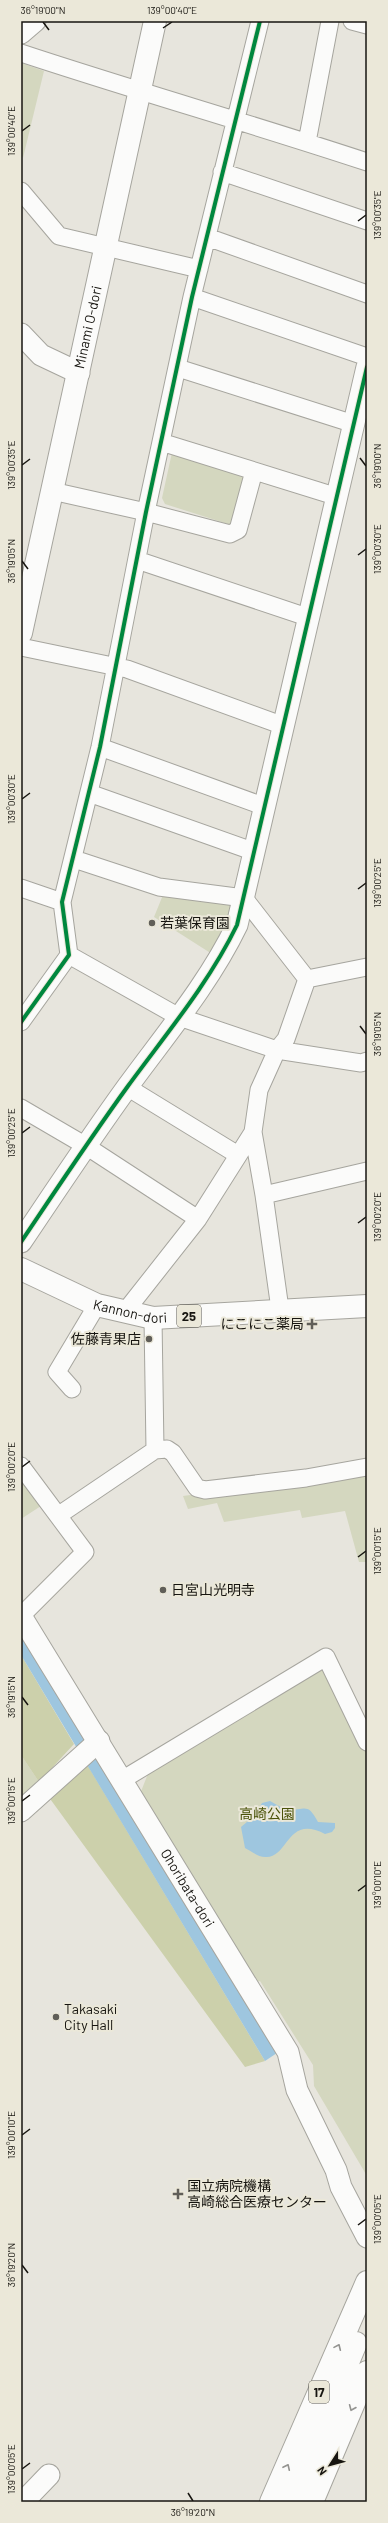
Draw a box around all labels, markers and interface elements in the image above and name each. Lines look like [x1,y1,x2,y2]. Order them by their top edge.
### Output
text: 36°19'00"N [21,4,65,16]
text: 139°00'40"E [147,4,197,16]
text: 139°00'40"E [5,106,17,156]
text: 139°00'35"E [371,190,383,240]
street label: Minami O-dori [70,284,105,370]
text: 139°00'35"E [5,440,17,490]
text: 36°19'00"N [371,444,383,488]
text: 139°00'30"E [371,524,383,574]
text: 36°19'05"N [5,539,17,583]
text: 139°00'30"E [5,774,17,824]
text: 139°00'25"E [371,858,383,908]
place label: 若葉保育園 [160,914,230,931]
marker: 若葉保育園 [147,918,157,928]
text: 36°19'05"N [371,1012,383,1056]
text: 139°00'25"E [5,1108,17,1158]
text: 139°00'20"E [371,1192,383,1242]
street label: Kannon-dori [92,1295,168,1326]
road number: 25 [177,1305,201,1327]
place label: にこにこ薬局 [221,1315,304,1332]
marker: にこにこ薬局 [307,1319,317,1329]
place label: 佐藤青果店 [71,1330,141,1347]
marker: 佐藤青果店 [144,1334,154,1344]
text: 139°00'20"E [5,1442,17,1492]
text: 139°00'15"E [371,1527,383,1575]
place label: 日宮山光明寺 [171,1581,255,1598]
marker: 日宮山光明寺 [158,1585,168,1595]
text: 36°19'15"N [5,1676,17,1718]
text: 139°00'15"E [5,1777,17,1825]
park label: 高崎公園 [239,1805,295,1822]
street label: Ohoribata-dori [158,1845,219,1930]
text: 139°00'10"E [371,1861,383,1909]
place label: Takasaki City Hall [64,2000,117,2033]
marker: Takasaki City Hall [51,2012,61,2022]
text: 139°00'10"E [5,2111,17,2159]
place label: 国立病院機構 高崎総合医療センター [187,2177,327,2210]
marker: 国立病院機構 高崎総合医療センター [172,2188,184,2200]
text: 139°00'05"E [371,2194,383,2244]
text: 36°19'20"N [5,2243,17,2287]
one-way arrow [334,2344,342,2351]
road number: 17 [309,2381,329,2403]
one-way arrow [349,2404,357,2412]
text: 139°00'05"E [5,2444,17,2494]
north arrow [310,2445,350,2485]
one-way arrow [282,2463,290,2471]
text: N [314,2464,329,2478]
text: 36°19'20"N [171,2506,215,2518]

